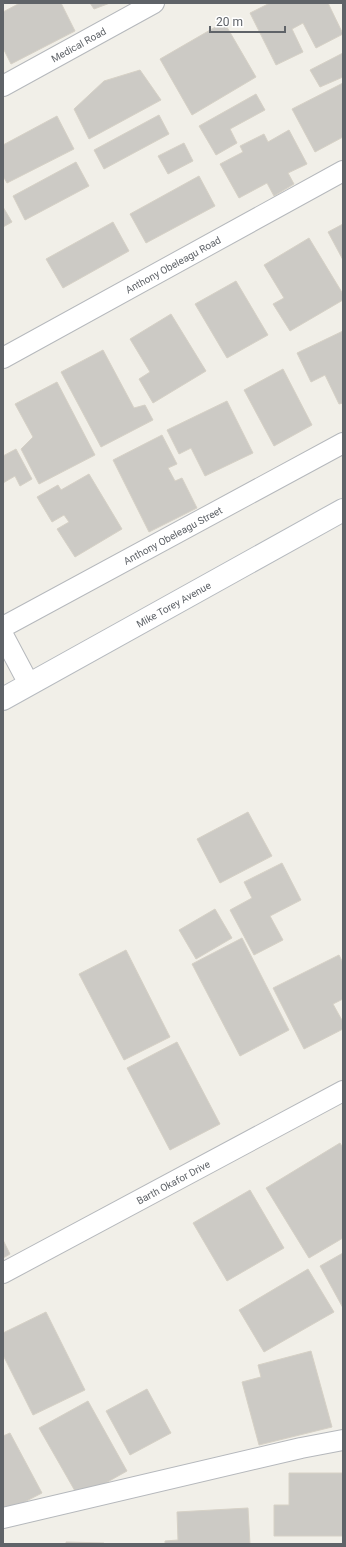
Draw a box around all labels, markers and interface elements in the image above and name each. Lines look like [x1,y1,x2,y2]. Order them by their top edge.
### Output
scale bar [210,8,285,34]
text: 20 m [216,15,243,29]
street label: Medical Road [49,26,108,64]
street label: Anthony Obeleagu Road [124,234,223,296]
street label: Anthony Obeleagu Street [122,504,224,567]
street label: Mike Torey Avenue [135,580,213,630]
street label: Barth Okafor Drive [135,1158,212,1206]

